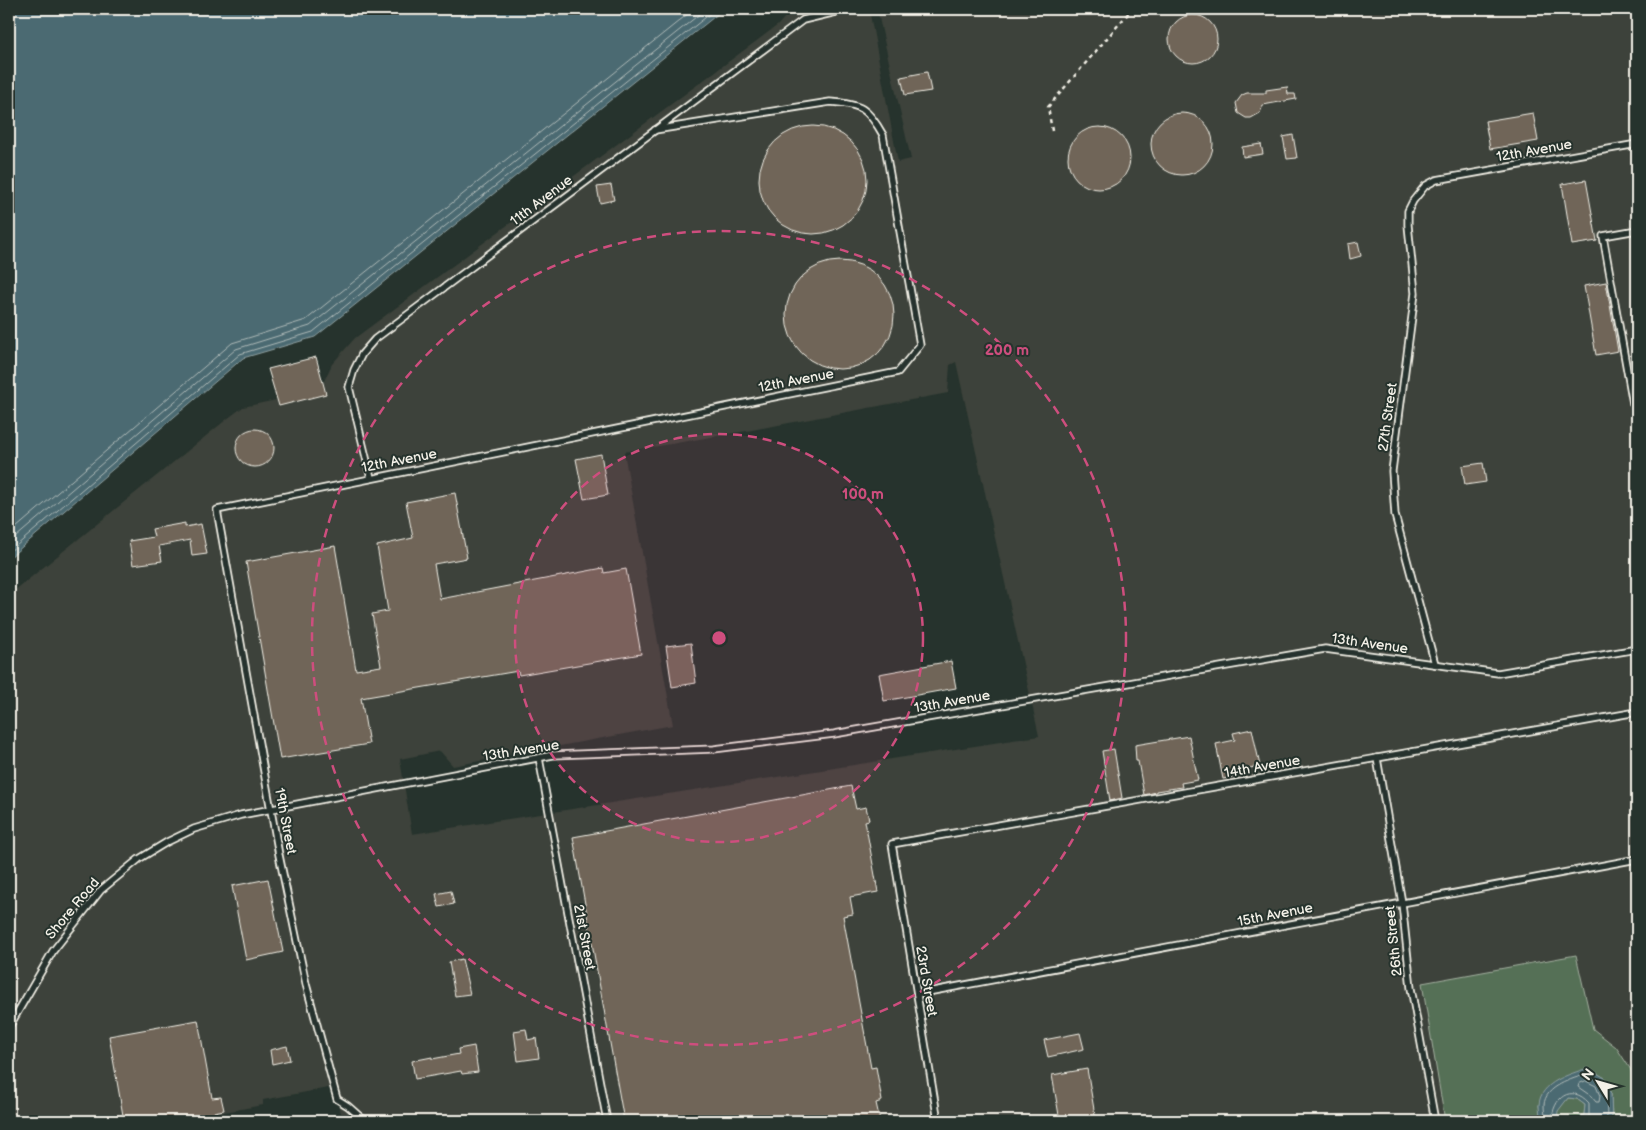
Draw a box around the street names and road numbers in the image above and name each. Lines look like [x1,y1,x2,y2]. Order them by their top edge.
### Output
street label: 12th Avenue [1495,135,1573,166]
street label: 11th Avenue [507,171,576,229]
street label: 12th Avenue [757,365,835,396]
street label: 27th Street [1374,381,1401,452]
street label: 12th Avenue [360,445,438,476]
street label: 13th Avenue [1331,630,1409,657]
street label: 13th Avenue [913,686,991,717]
street label: 13th Avenue [482,736,560,765]
street label: 14th Avenue [1223,751,1301,782]
street label: 19th Street [271,786,300,857]
street label: Shore Road [42,874,103,942]
street label: 15th Avenue [1236,899,1314,930]
street label: 21st Street [570,903,599,972]
street label: 26th Street [1381,904,1406,977]
street label: 23rd Street [912,944,941,1018]

